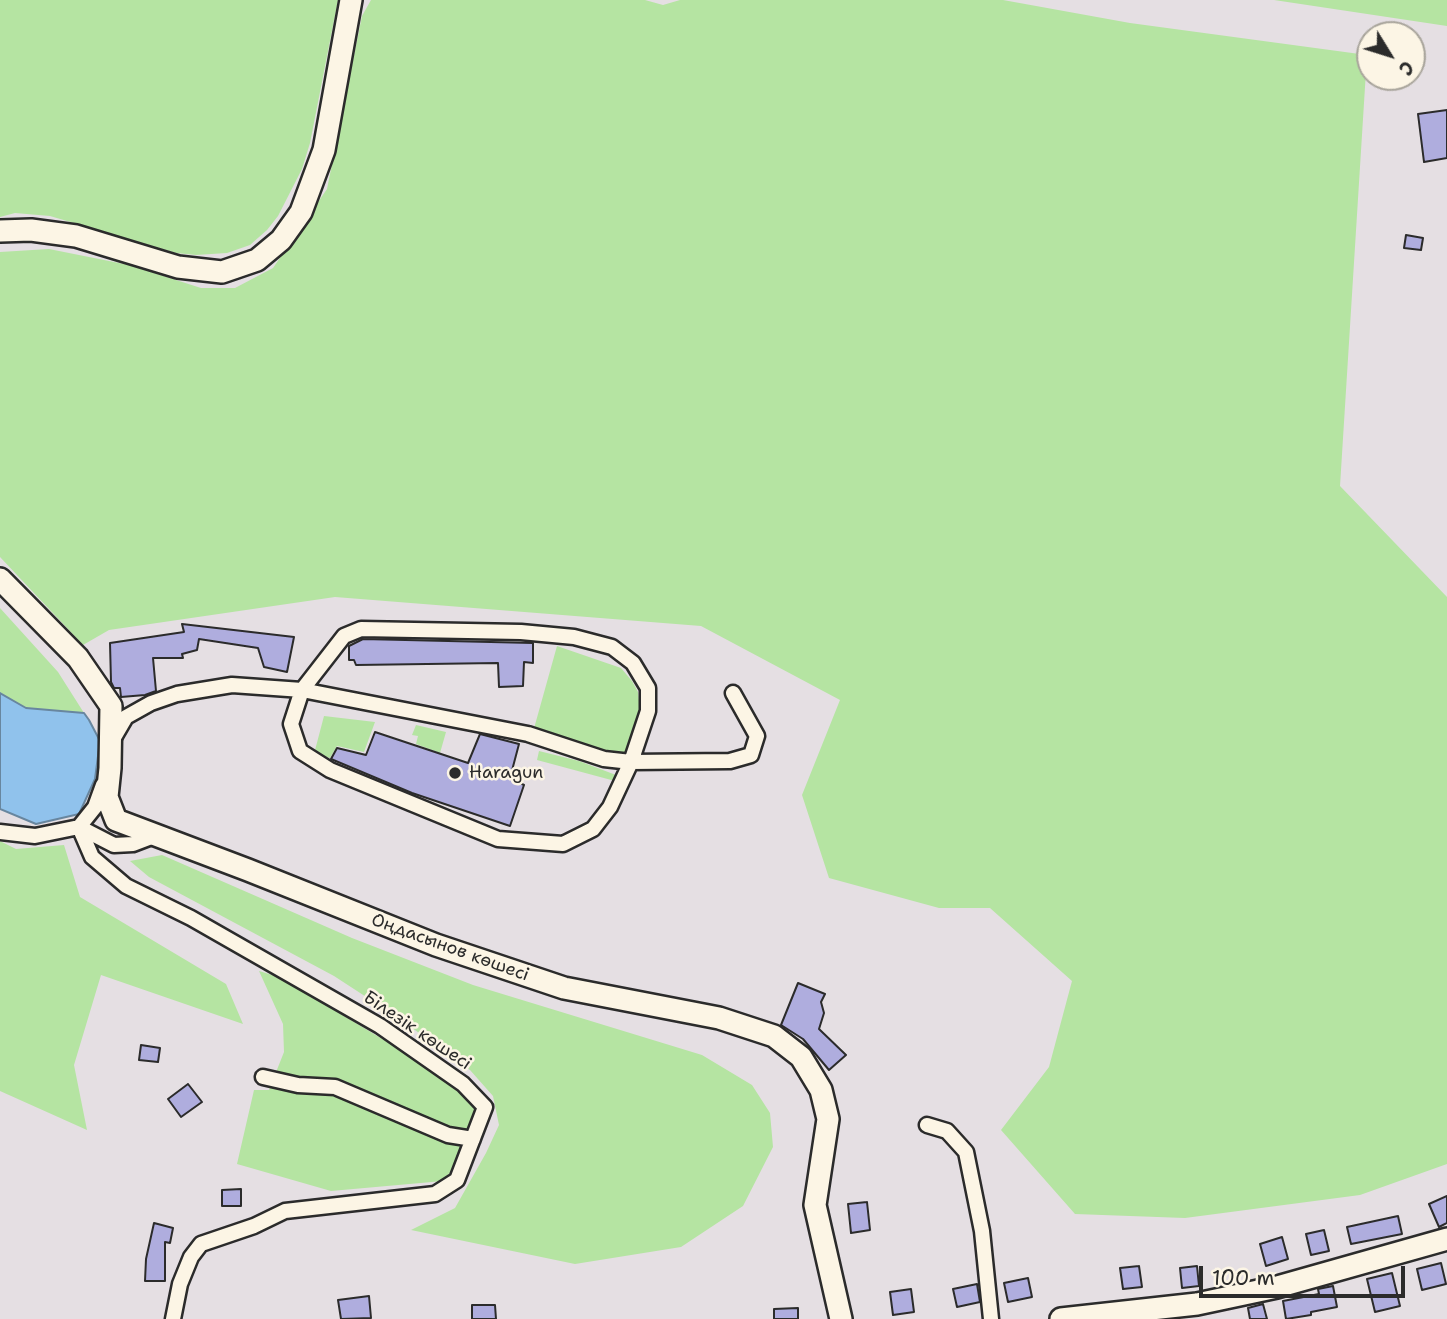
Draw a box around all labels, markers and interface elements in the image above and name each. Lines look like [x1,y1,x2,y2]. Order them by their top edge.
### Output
north arrow [1356,21,1426,91]
text: С [1393,56,1420,80]
place label: Haragun [469,762,543,784]
marker: Haragun [447,765,463,781]
street label: Оңдасынов көшесі [368,909,532,987]
street label: Білезік көшесі [359,987,475,1075]
scale bar [1202,1252,1408,1296]
text: 100 m [1212,1264,1275,1292]

